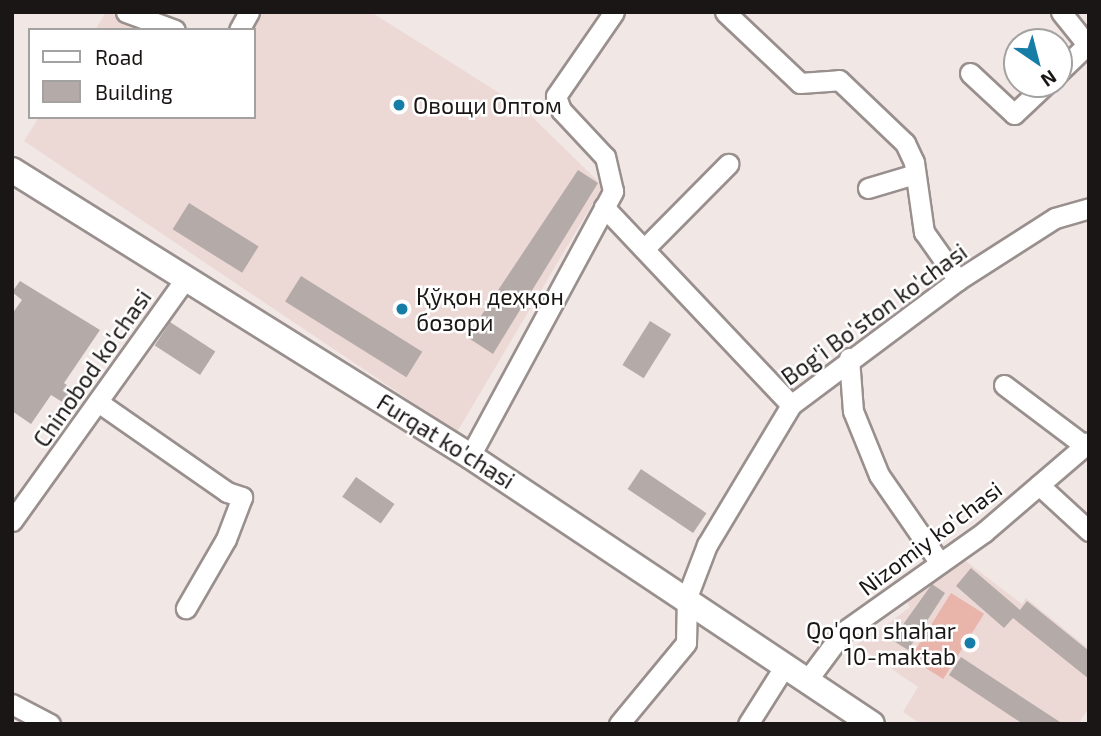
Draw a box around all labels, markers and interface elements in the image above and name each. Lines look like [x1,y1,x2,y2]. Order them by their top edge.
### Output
legend [28,28,256,119]
north arrow [1003,28,1073,98]
text: Road [95,44,143,69]
text: N [1037,66,1061,92]
text: Building [95,79,173,104]
place label: Овощи Оптом [413,91,562,119]
marker: Овощи Оптом [391,97,407,113]
street label: Bog'i Bo'ston ko'chasi [776,237,972,391]
place label: Қўқон деҳқон бозори [416,282,564,336]
street label: Chinobod ko'chasi [27,284,157,452]
marker: Қўқон деҳқон бозори [394,301,410,317]
street label: Furqat ko'chasi [372,388,520,494]
street label: Nizomiy ko'chasi [853,475,1007,601]
place label: Qo'qon shahar 10-maktab [806,616,956,670]
marker: Qo'qon shahar 10-maktab [962,635,978,651]

